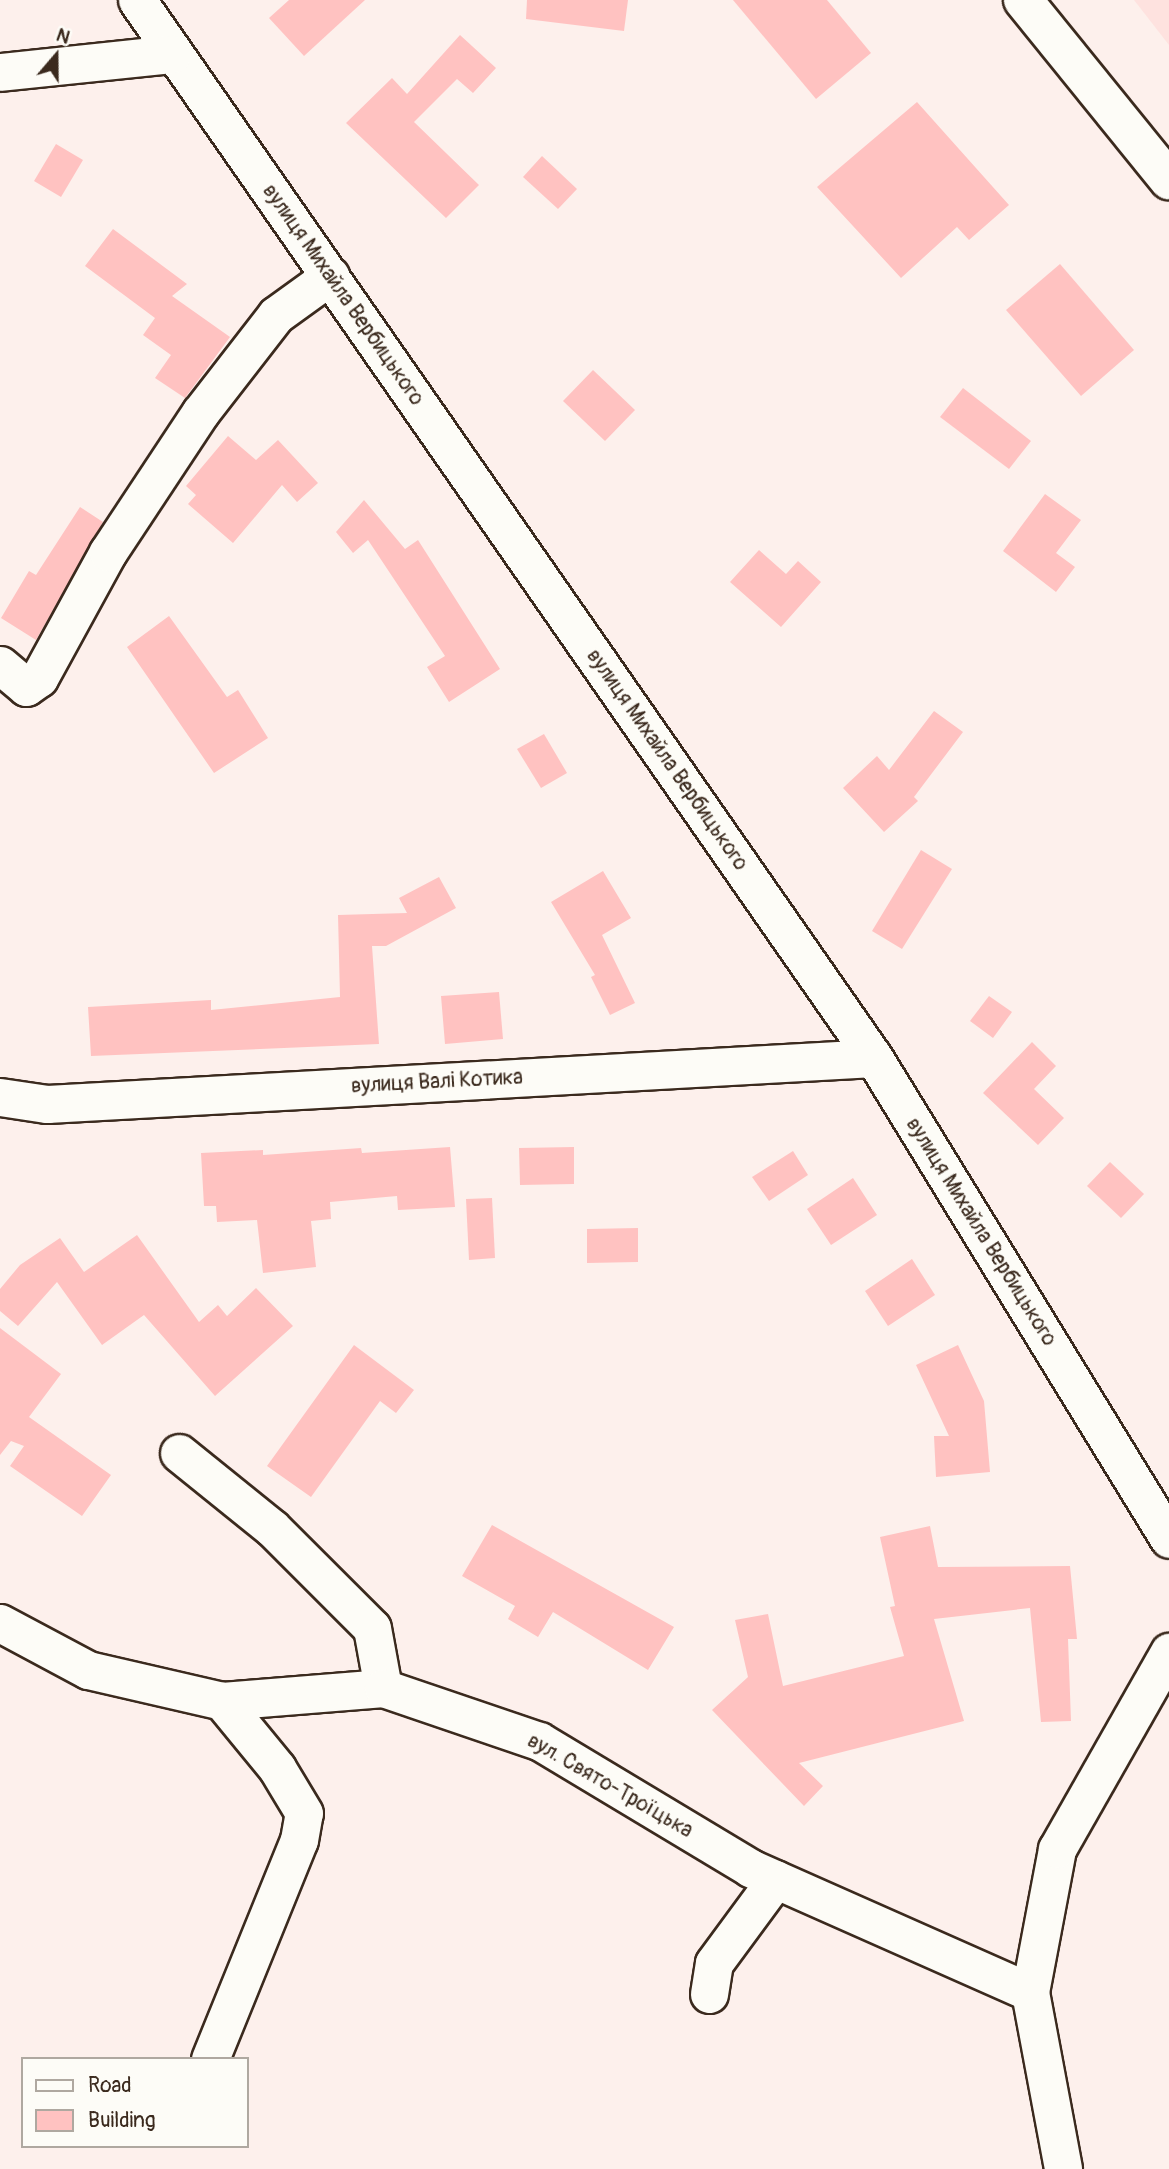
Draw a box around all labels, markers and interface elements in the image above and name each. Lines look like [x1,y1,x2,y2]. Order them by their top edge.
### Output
north arrow [21,21,91,91]
text: N [53,23,73,50]
street label: вулиця Михайла Вербицького [257,179,429,411]
street label: вулиця Михайла Вербицького [581,644,753,876]
street label: вулиця Валі Котика [350,1065,524,1099]
street label: вулиця Михайла Вербицького [900,1113,1062,1351]
street label: вул. Свято-Троїцька [523,1728,697,1844]
legend [21,2057,248,2148]
text: Road [88,2072,132,2099]
text: Building [88,2107,155,2134]

